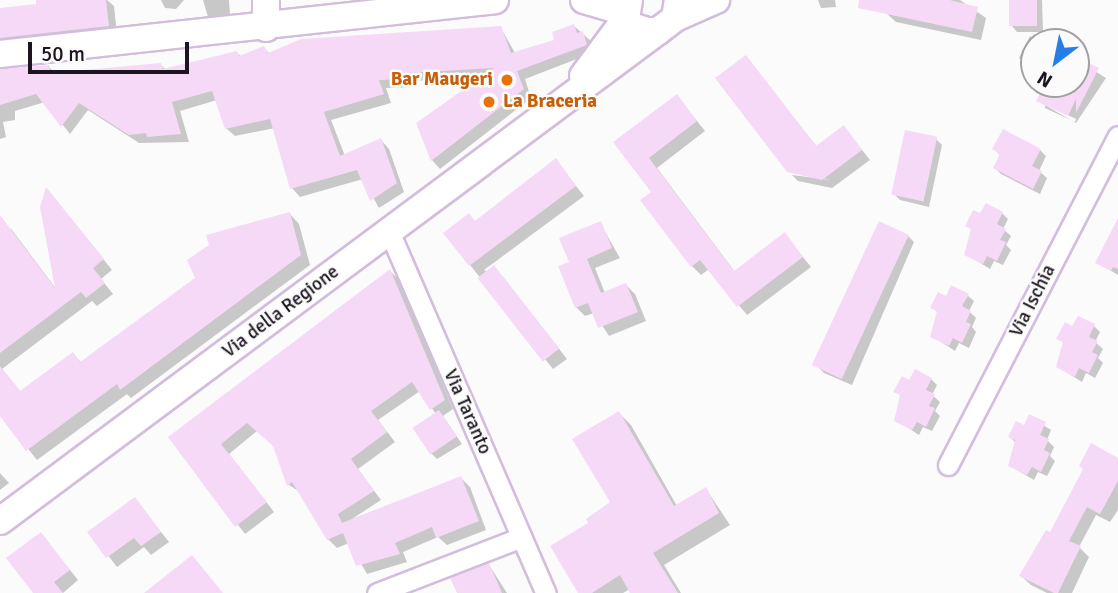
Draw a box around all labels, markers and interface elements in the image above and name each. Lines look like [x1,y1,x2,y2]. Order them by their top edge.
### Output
scale bar [32,28,192,72]
north arrow [1020,28,1090,98]
text: 50 m [41,41,85,67]
text: N [1033,65,1057,93]
place label: Bar Maugeri [391,69,493,91]
marker: Bar Maugeri [499,72,515,88]
place label: La Braceria [503,91,597,113]
marker: La Braceria [481,94,497,110]
street label: Via della Regione [218,261,344,363]
street label: Via Ischia [1005,261,1061,341]
street label: Via Taranto [438,366,496,458]

